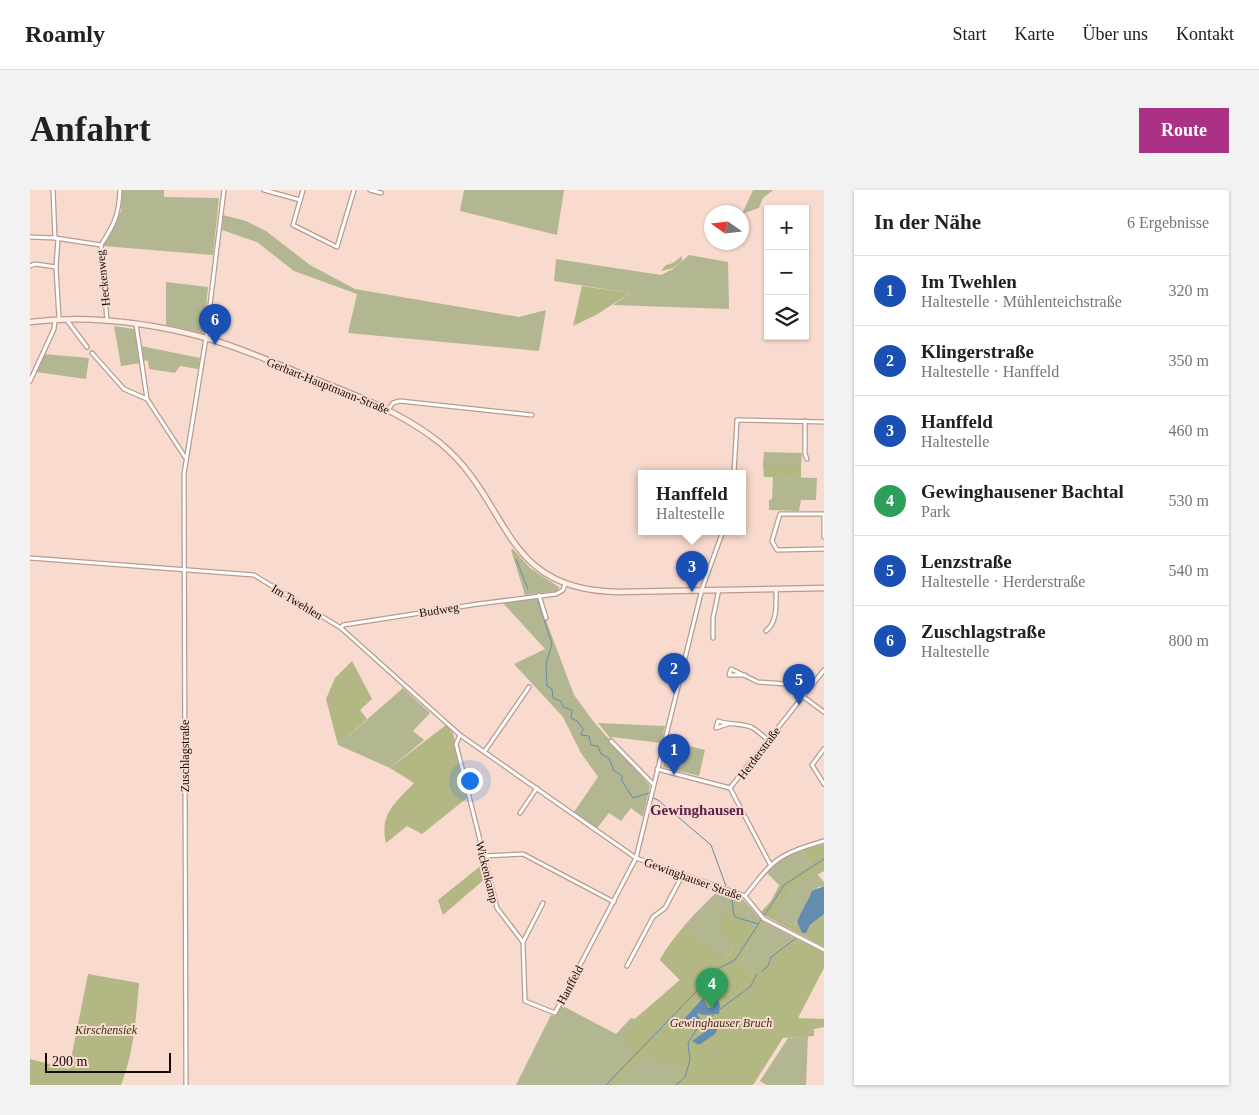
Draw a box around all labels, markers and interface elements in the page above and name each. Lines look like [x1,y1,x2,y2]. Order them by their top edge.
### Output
text: Roamly [25,21,105,47]
text: Start [953,24,987,44]
text: Karte [1015,24,1055,44]
text: Über uns [1083,24,1148,44]
text: Kontakt [1176,24,1234,44]
button: Route [1139,108,1229,153]
text: Anfahrt [30,110,151,149]
north arrow [704,205,749,250]
map controls [764,205,809,340]
button: + [764,205,809,250]
text: In der Nähe [874,210,981,234]
text: 6 Ergebnisse [1127,214,1209,231]
street label: Heckenweg [93,249,113,307]
button: − [764,250,809,295]
text: Im Twehlen [921,271,1017,292]
text: 1 [886,282,894,299]
text: 320 m [1169,282,1209,299]
text: Haltestelle · Mühlenteichstraße [921,293,1122,310]
button: layers [764,295,809,340]
pin: 6 [199,304,231,345]
text: Klingerstraße [921,341,1034,362]
text: 2 [886,352,894,369]
text: 350 m [1169,352,1209,369]
street label: Gerhart-Hauptmann-Straße [265,355,391,417]
text: Haltestelle · Hanffeld [921,363,1059,380]
text: Hanffeld [921,411,993,432]
text: 3 [886,422,894,439]
text: 460 m [1169,422,1209,439]
text: Haltestelle [921,433,989,450]
popup [638,470,746,535]
text: Gewinghausener Bachtal [921,481,1124,502]
text: Hanffeld [656,483,728,504]
text: 4 [886,492,894,509]
text: 530 m [1169,492,1209,509]
text: Park [921,503,950,520]
text: Haltestelle [656,505,725,522]
pin: 3 [676,551,708,592]
text: Lenzstraße [921,551,1012,572]
text: 5 [886,562,894,579]
text: 540 m [1169,562,1209,579]
text: Haltestelle · Herderstraße [921,573,1085,590]
street label: Im Twehlen [269,581,325,623]
street label: Budweg [418,600,460,620]
text: Zuschlagstraße [921,621,1046,642]
text: 6 [886,632,894,649]
text: 800 m [1169,632,1209,649]
text: Haltestelle [921,643,989,660]
pin: 2 [658,653,690,694]
pin: 5 [783,664,815,705]
street label: Zuschlagstraße [178,720,192,792]
street label: Herderstraße [735,724,783,782]
pin: 1 [658,734,690,775]
your location [457,768,483,794]
district label: Gewinghausen [650,802,745,818]
street label: Wickenkamp [473,839,501,905]
street label: Gewinghauser Straße [642,855,744,903]
street label: Hanffeld [554,963,586,1007]
pin: 4 [696,968,728,1009]
park label: Gewinghauser Bruch [670,1016,772,1030]
park label: Kirschensiek [74,1023,138,1037]
scale bar [45,1050,171,1073]
text: 200 m [52,1054,87,1069]

